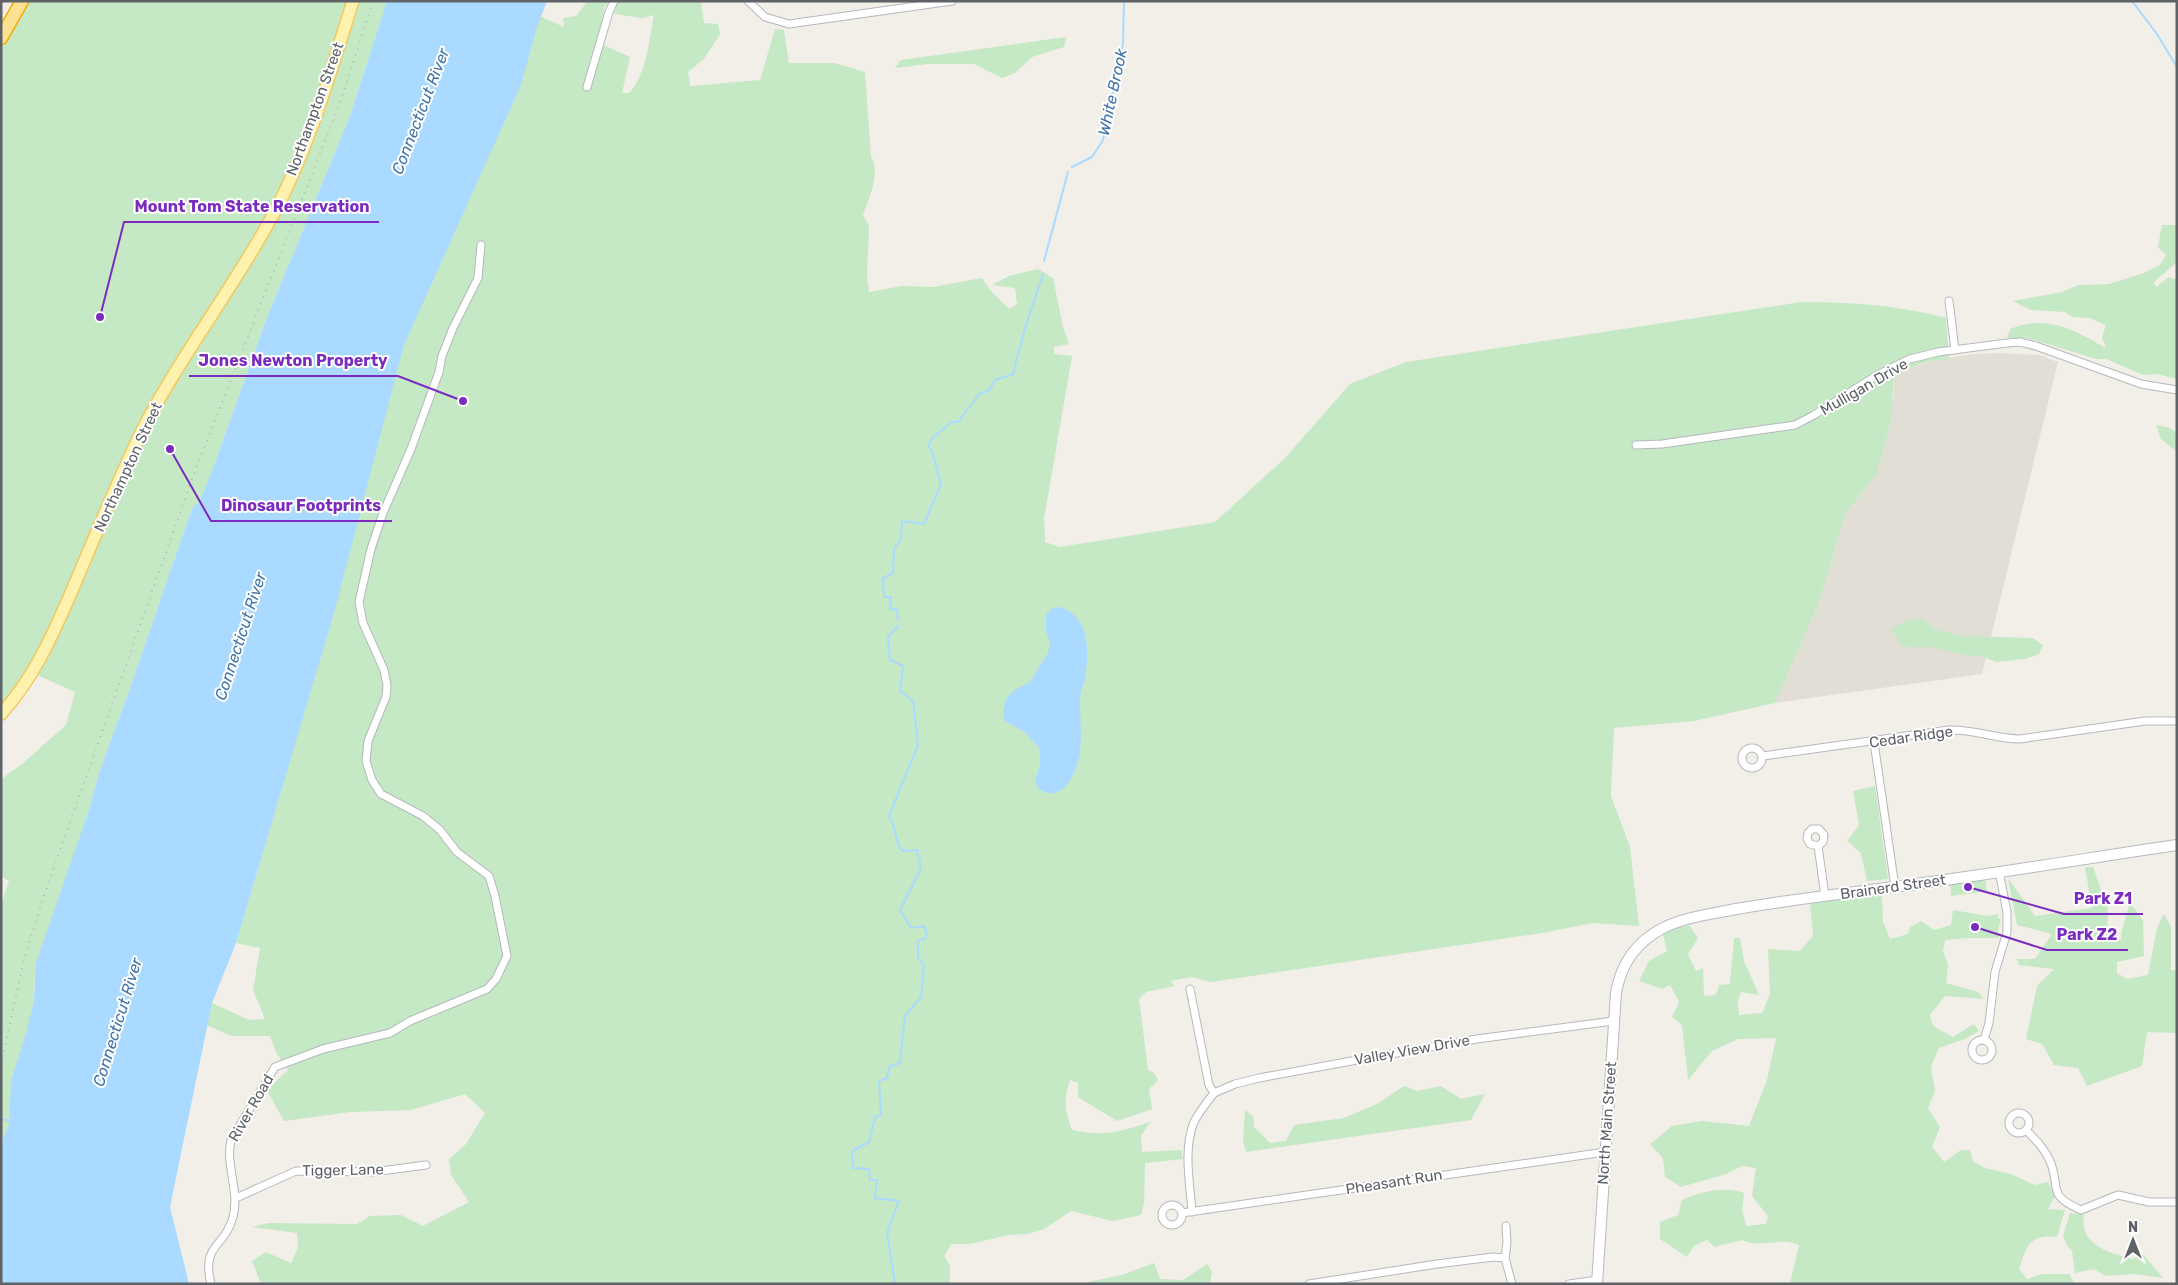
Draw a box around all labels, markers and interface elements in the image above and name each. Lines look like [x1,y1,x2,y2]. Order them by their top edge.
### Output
street label: Northampton Street [282,40,348,178]
water label: Connecticut River [388,45,454,177]
water label: White Brook [1094,46,1131,137]
callout: Mount Tom State Reservation [124,191,379,222]
text: Mount Tom State Reservation [134,197,370,216]
callout: Jones Newton Property [189,345,398,376]
text: Jones Newton Property [198,351,388,370]
street label: Mulligan Drive [1817,355,1911,419]
street label: Northampton Street [90,399,166,535]
callout: Dinosaur Footprints [211,490,392,521]
text: Dinosaur Footprints [221,496,381,515]
water label: Connecticut River [211,569,270,703]
street label: Cedar Ridge [1868,722,1954,752]
street label: Brainerd Street [1839,871,1947,903]
callout: Park Z1 [2064,883,2143,914]
text: Park Z1 [2074,889,2132,908]
callout: Park Z2 [2047,919,2128,950]
text: Park Z2 [2057,925,2117,944]
water label: Connecticut River [89,955,146,1089]
street label: Valley View Drive [1353,1031,1471,1069]
street label: North Main Street [1594,1061,1620,1185]
street label: River Road [225,1071,277,1145]
street label: Tigger Lane [302,1160,384,1180]
street label: Pheasant Run [1344,1165,1444,1199]
north arrow [2108,1215,2158,1265]
text: N [2128,1219,2138,1236]

